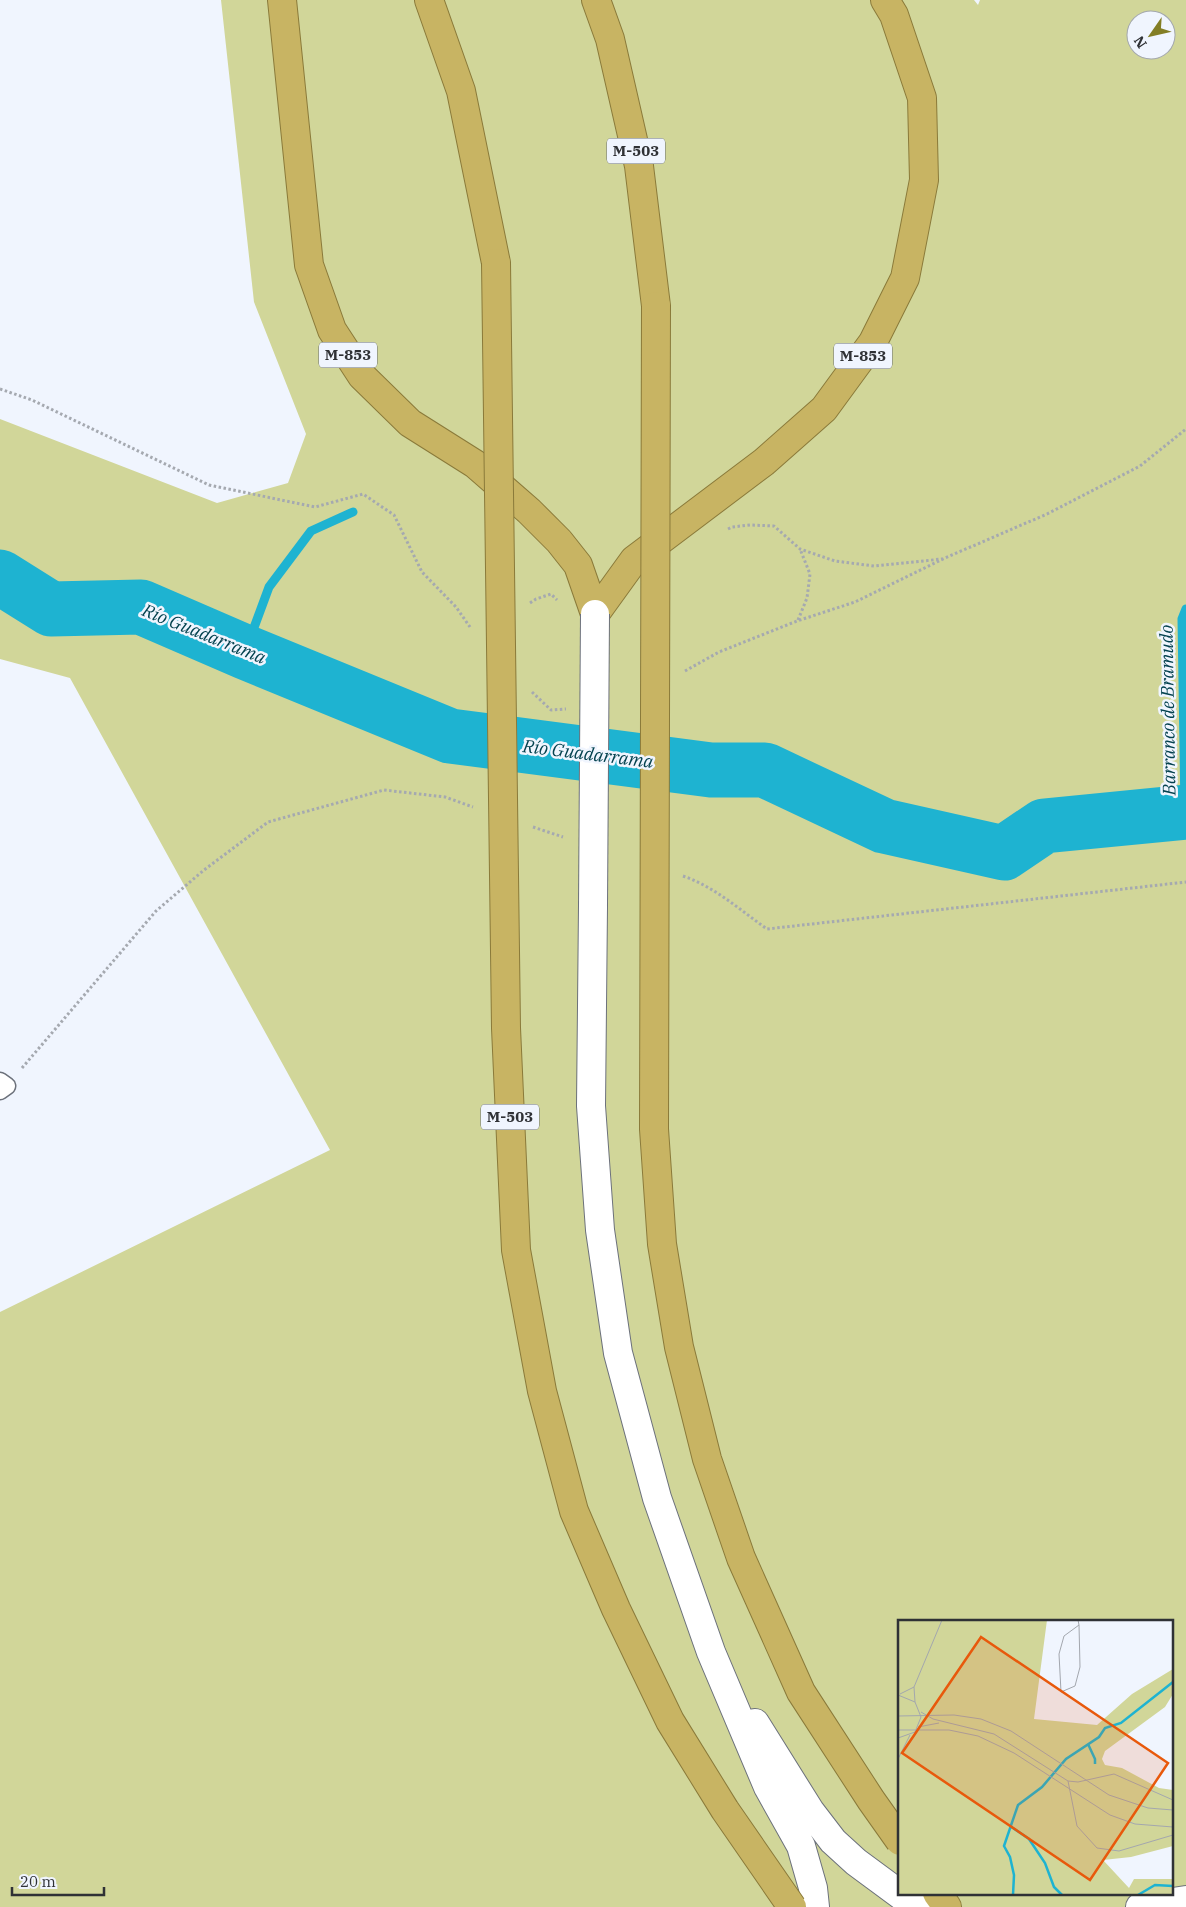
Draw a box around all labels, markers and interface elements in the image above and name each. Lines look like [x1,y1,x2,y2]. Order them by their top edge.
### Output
north arrow [1126,10,1176,60]
text: N [1130,33,1151,52]
road number: M-503 [607,138,665,164]
road number: M-853 [319,342,377,368]
road number: M-853 [834,344,892,368]
water label: Río Guadarrama [138,598,270,669]
water label: Barranco de Bramudo [1155,624,1181,797]
water label: Río Guadarrama [521,734,655,773]
road number: M-503 [481,1104,539,1130]
inset map [898,1620,1174,1894]
scale bar [12,1864,105,1896]
text: 20 m [20,1872,56,1891]

